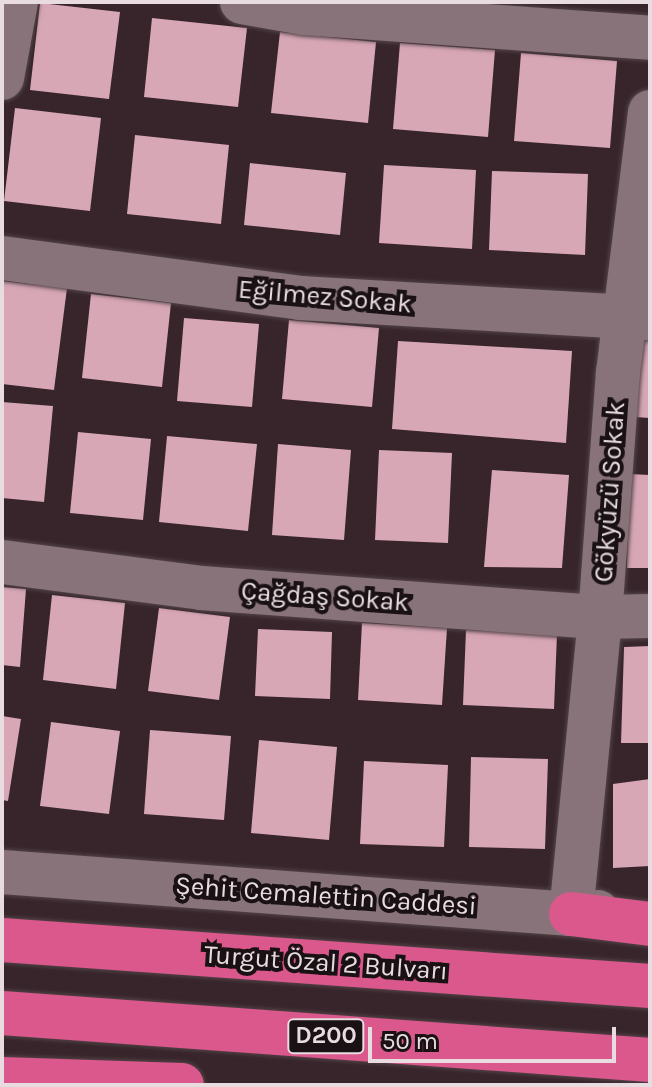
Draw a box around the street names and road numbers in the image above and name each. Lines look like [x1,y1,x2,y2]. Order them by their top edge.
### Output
street label: Eğilmez Sokak [237,274,413,320]
street label: Gökyüzü Sokak [588,401,632,583]
street label: Çağdaş Sokak [240,576,410,618]
street label: Şehit Cemalettin Caddesi [174,870,478,922]
street label: Turgut Özal 2 Bulvarı [203,939,449,987]
road number: D200 [286,1016,366,1056]

